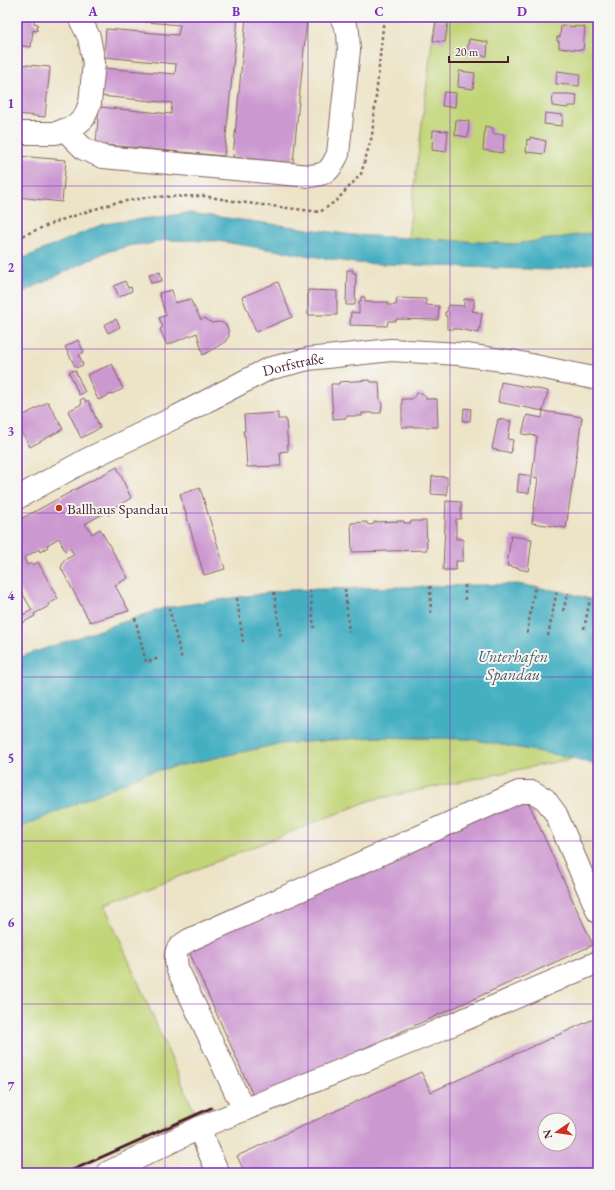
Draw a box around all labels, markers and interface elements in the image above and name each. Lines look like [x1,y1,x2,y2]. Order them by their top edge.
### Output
text: A [87,3,98,20]
text: B [232,3,240,20]
text: C [374,3,384,20]
text: D [517,3,527,20]
scale bar [449,38,508,64]
text: 20 m [455,44,479,60]
text: 1 [8,95,15,112]
text: 2 [8,259,15,276]
street label: Dorfstraße [260,348,325,380]
text: 3 [8,423,15,440]
place label: Ballhaus Spandau [67,499,168,518]
marker: Ballhaus Spandau [54,503,64,513]
text: 4 [8,587,15,604]
water label: Unterhafen Spandau [478,646,548,685]
text: 5 [8,750,14,767]
text: 6 [8,914,15,931]
text: 7 [8,1078,15,1095]
north arrow [537,1112,577,1152]
text: N [539,1128,555,1140]

